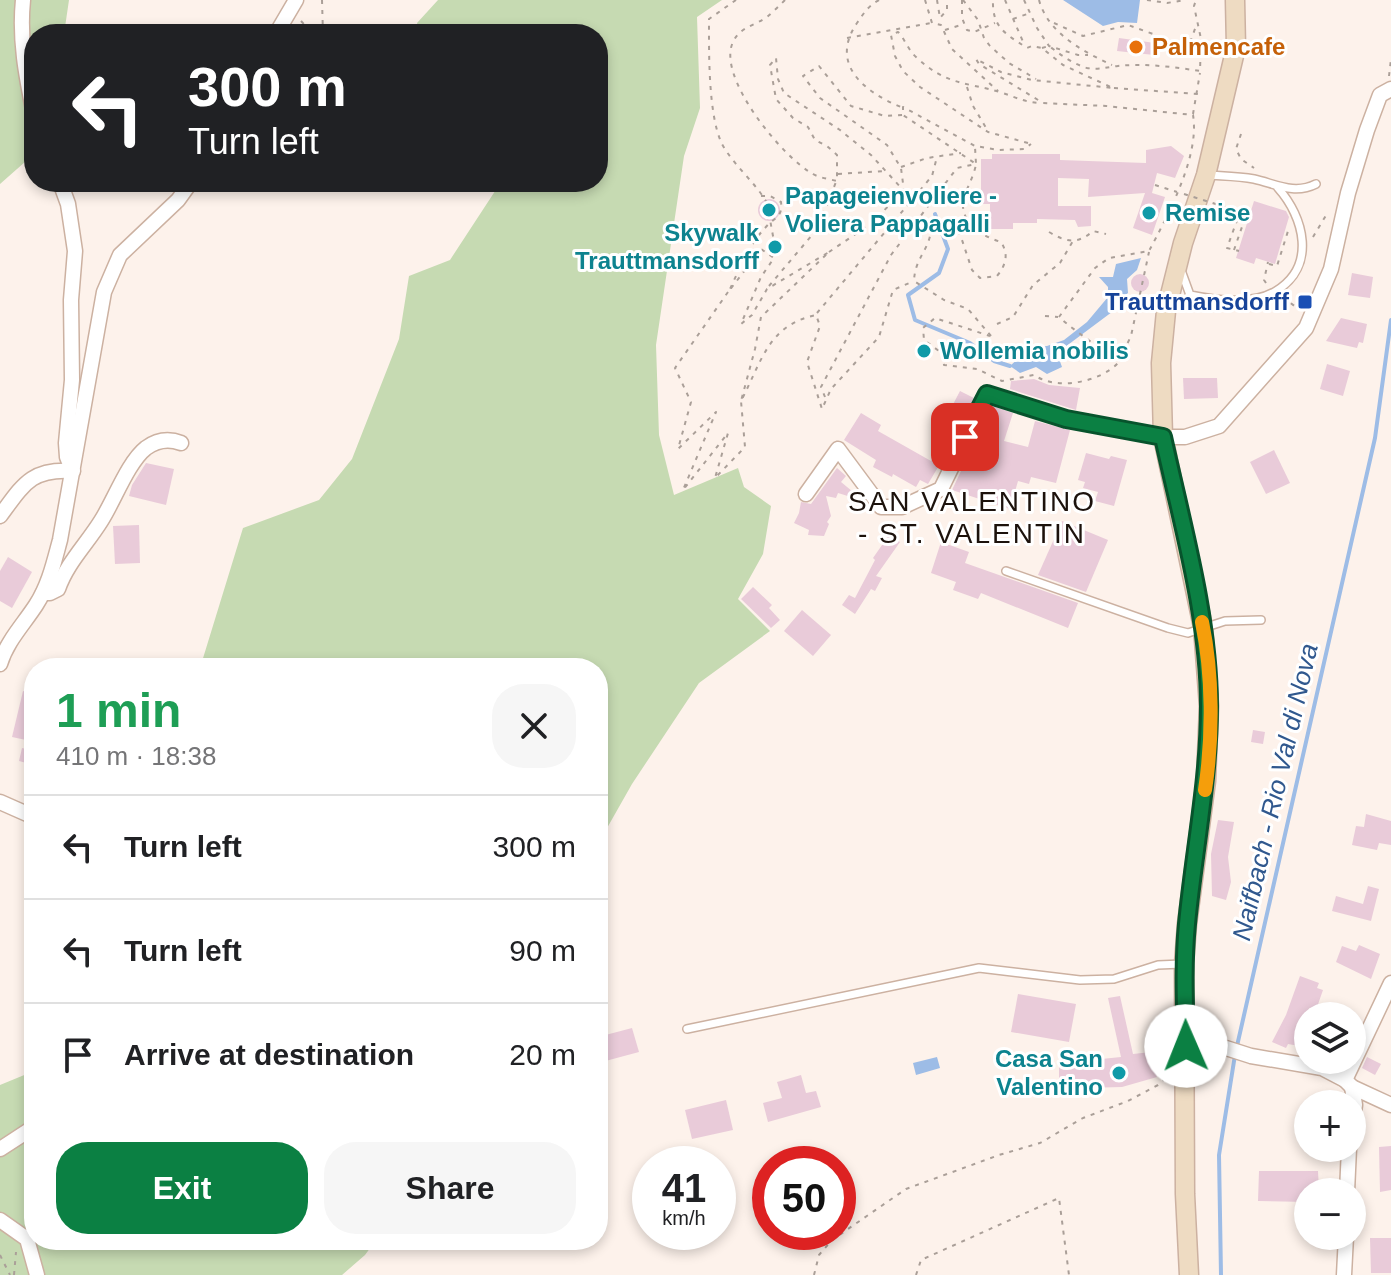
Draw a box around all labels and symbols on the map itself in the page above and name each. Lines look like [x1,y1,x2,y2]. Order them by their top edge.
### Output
place label: Palmencafe [1152,33,1285,60]
marker: Palmencafe [1127,38,1145,56]
place label: Papageienvoliere - Voliera Pappagalli [785,182,997,237]
place label: Remise [1165,199,1250,226]
marker: Papageienvoliere - Voliera Pappagalli [760,201,778,219]
marker: Remise [1140,204,1158,222]
place label: Skywalk Trauttmansdorff [575,219,760,274]
marker: Skywalk Trauttmansdorff [766,238,784,256]
place label: Trauttmansdorff [1105,288,1290,315]
marker: Trauttmansdorff [1296,293,1314,311]
place label: Wollemia nobilis [940,337,1129,364]
marker: Wollemia nobilis [915,342,933,360]
pin [931,403,999,471]
district label: SAN VALENTINO - ST. VALENTIN [848,486,1096,549]
water label: Naifbach - Rio Val di Nova [1226,641,1324,943]
position arrow [1144,1004,1228,1088]
place label: Casa San Valentino [995,1045,1103,1100]
marker: Casa San Valentino [1110,1064,1128,1082]
speed limit sign: 50 [752,1146,856,1250]

